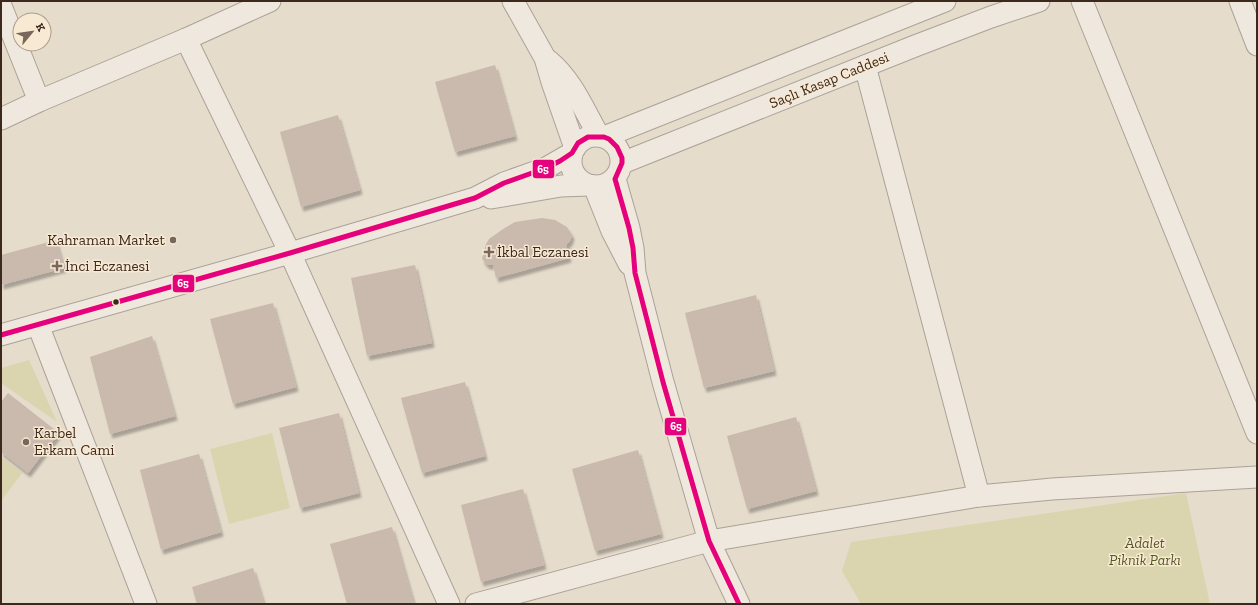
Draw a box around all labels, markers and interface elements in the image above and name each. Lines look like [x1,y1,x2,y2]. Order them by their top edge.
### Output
north arrow [12,12,52,52]
text: K [33,21,48,34]
street label: Saçlı Kasap Caddesi [767,48,891,112]
line badge: 65 [532,159,555,179]
text: 65 [537,163,549,176]
place label: Kahraman Market [47,231,165,249]
marker: Kahraman Market [168,235,178,245]
place label: İkbal Eczanesi [497,243,589,261]
marker: İkbal Eczanesi [484,247,494,257]
place label: İnci Eczanesi [65,257,149,275]
marker: İnci Eczanesi [52,261,62,271]
line badge: 65 [172,274,195,293]
text: 65 [177,277,189,290]
unlabelled marker [111,297,121,307]
line badge: 65 [664,417,687,436]
text: 65 [670,420,682,433]
place label: Karbel Erkam Cami [34,424,115,459]
marker: Karbel Erkam Cami [21,437,31,447]
park label: Adalet Piknik Parkı [1109,534,1181,569]

